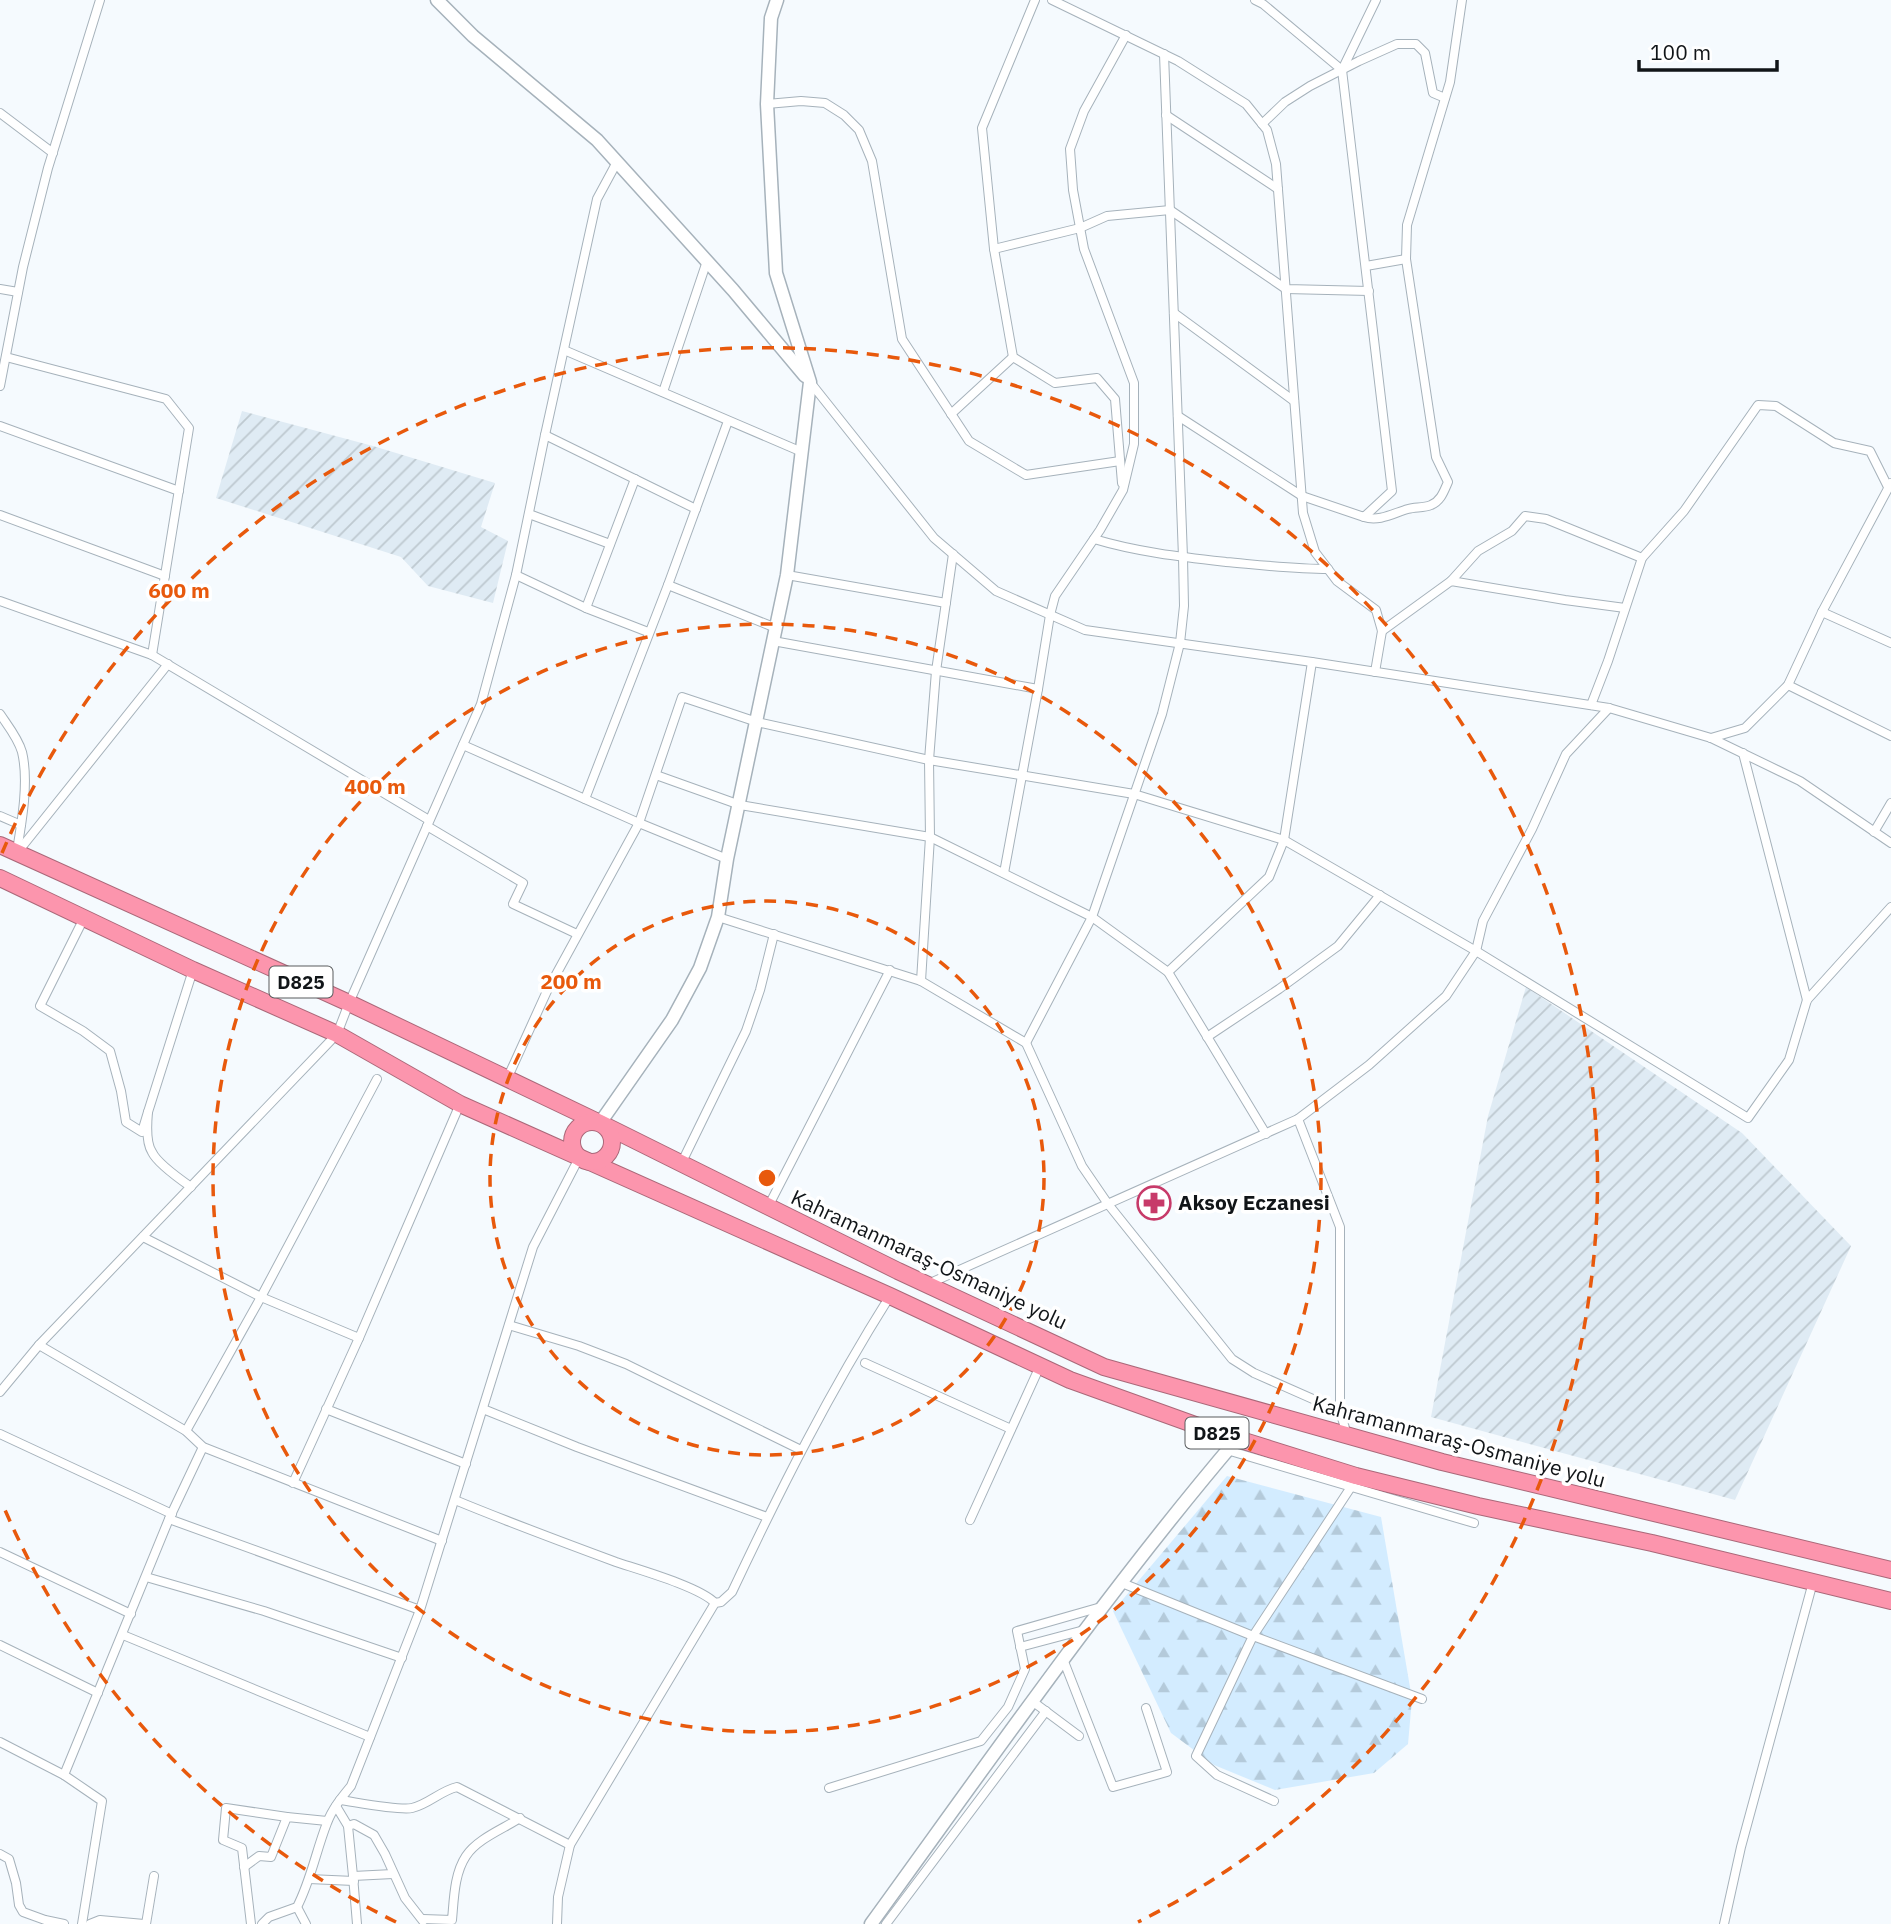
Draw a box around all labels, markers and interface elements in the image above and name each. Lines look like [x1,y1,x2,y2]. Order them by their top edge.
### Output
scale bar [1639,28,1777,72]
text: 100 m [1650,38,1711,66]
text: 600 m [148,576,210,604]
text: 400 m [344,772,406,800]
road number: D825 [270,966,332,998]
text: 200 m [540,967,602,995]
centre of rings [755,1166,779,1190]
street label: Kahramanmaraş-Osmaniye yolu [787,1183,1072,1336]
pharmacy icon: Aksoy Eczanesi [1135,1184,1173,1222]
place label: Aksoy Eczanesi [1178,1188,1330,1216]
street label: Kahramanmaraş-Osmaniye yolu [1310,1388,1609,1494]
road number: D825 [1186,1418,1248,1448]

